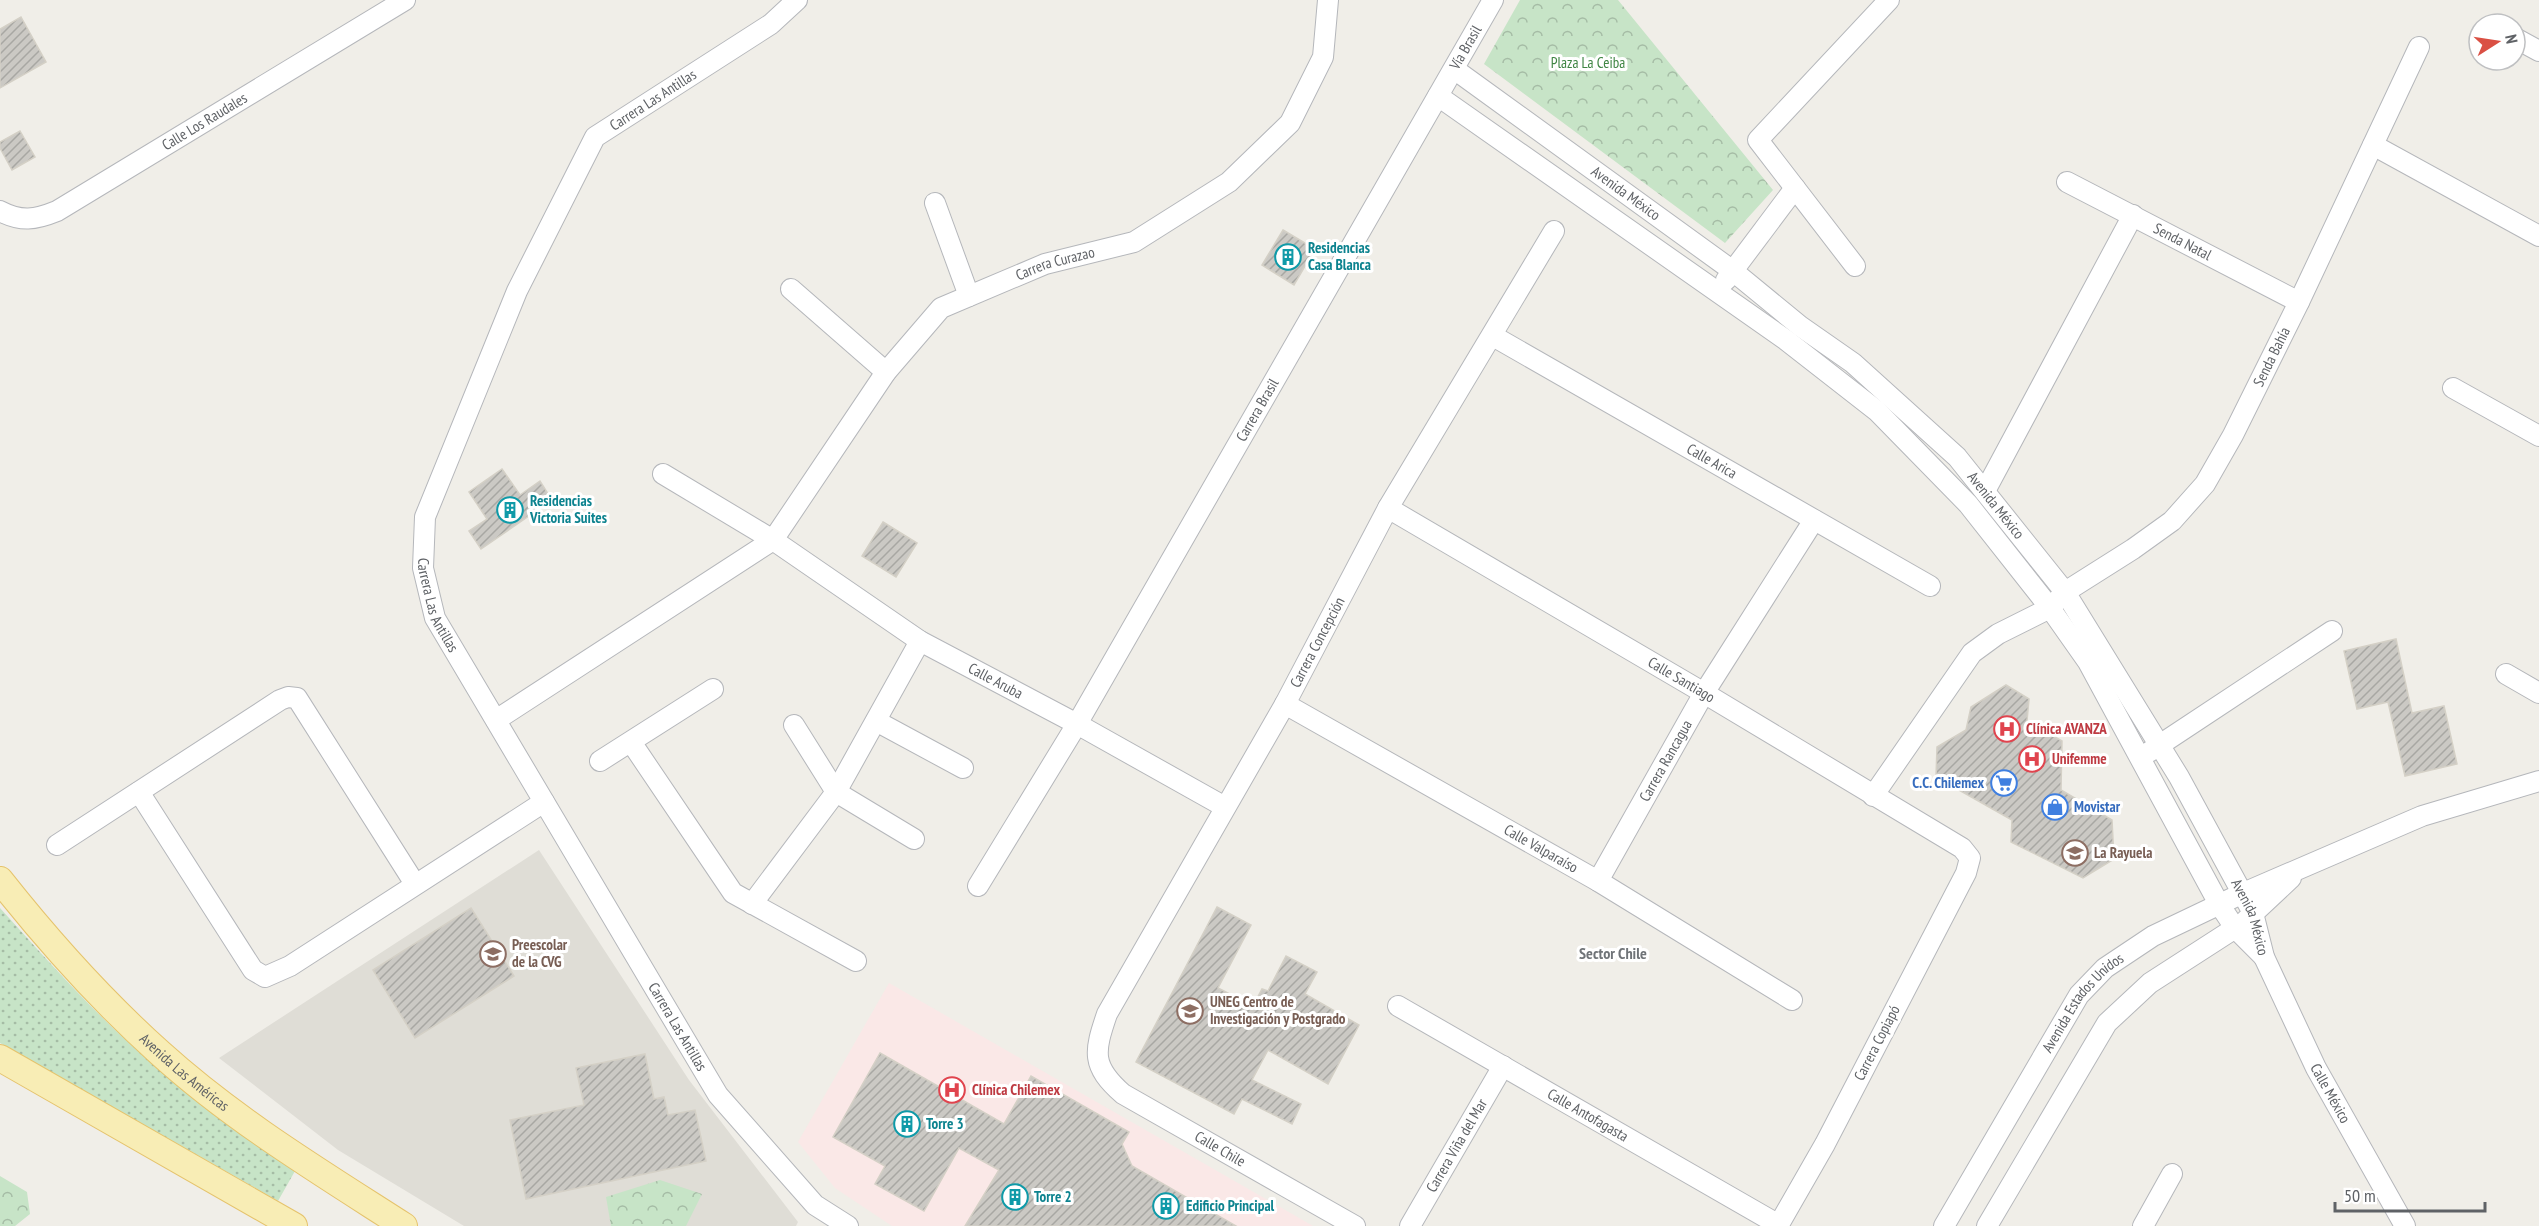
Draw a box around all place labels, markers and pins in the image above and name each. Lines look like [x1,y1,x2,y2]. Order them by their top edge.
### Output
place label: Residencias Casa Blanca [1308,238,1371,274]
building icon: Residencias Casa Blanca [1273,242,1303,272]
place label: Residencias Victoria Suites [529,491,607,527]
building icon: Residencias Victoria Suites [495,495,525,525]
hospital icon: Clínica AVANZA [1992,714,2022,744]
place label: Clínica AVANZA [2026,719,2107,738]
hospital icon: Unifemme [2017,744,2047,774]
place label: Unifemme [2052,749,2107,768]
supermarket icon: C.C. Chilemex [1989,768,2019,798]
place label: C.C. Chilemex [1912,773,1984,792]
shop icon: Movistar [2040,792,2070,822]
place label: Movistar [2074,797,2121,816]
school or university icon: La Rayuela [2060,838,2090,868]
place label: La Rayuela [2094,843,2152,862]
place label: Preescolar de la CVG [512,935,568,971]
school or university icon: Preescolar de la CVG [478,939,508,969]
place label: UNEG Centro de Investigación y Postgrado [1210,992,1346,1028]
school or university icon: UNEG Centro de Investigación y Postgrado [1175,996,1205,1026]
hospital icon: Clínica Chilemex [937,1075,967,1105]
place label: Clínica Chilemex [972,1080,1060,1099]
building icon: Torre 3 [892,1109,922,1139]
place label: Torre 3 [926,1114,964,1133]
building icon: Torre 2 [1000,1182,1030,1212]
place label: Torre 2 [1034,1187,1072,1206]
building icon: Edificio Principal [1151,1191,1181,1221]
place label: Edificio Principal [1186,1196,1275,1215]

